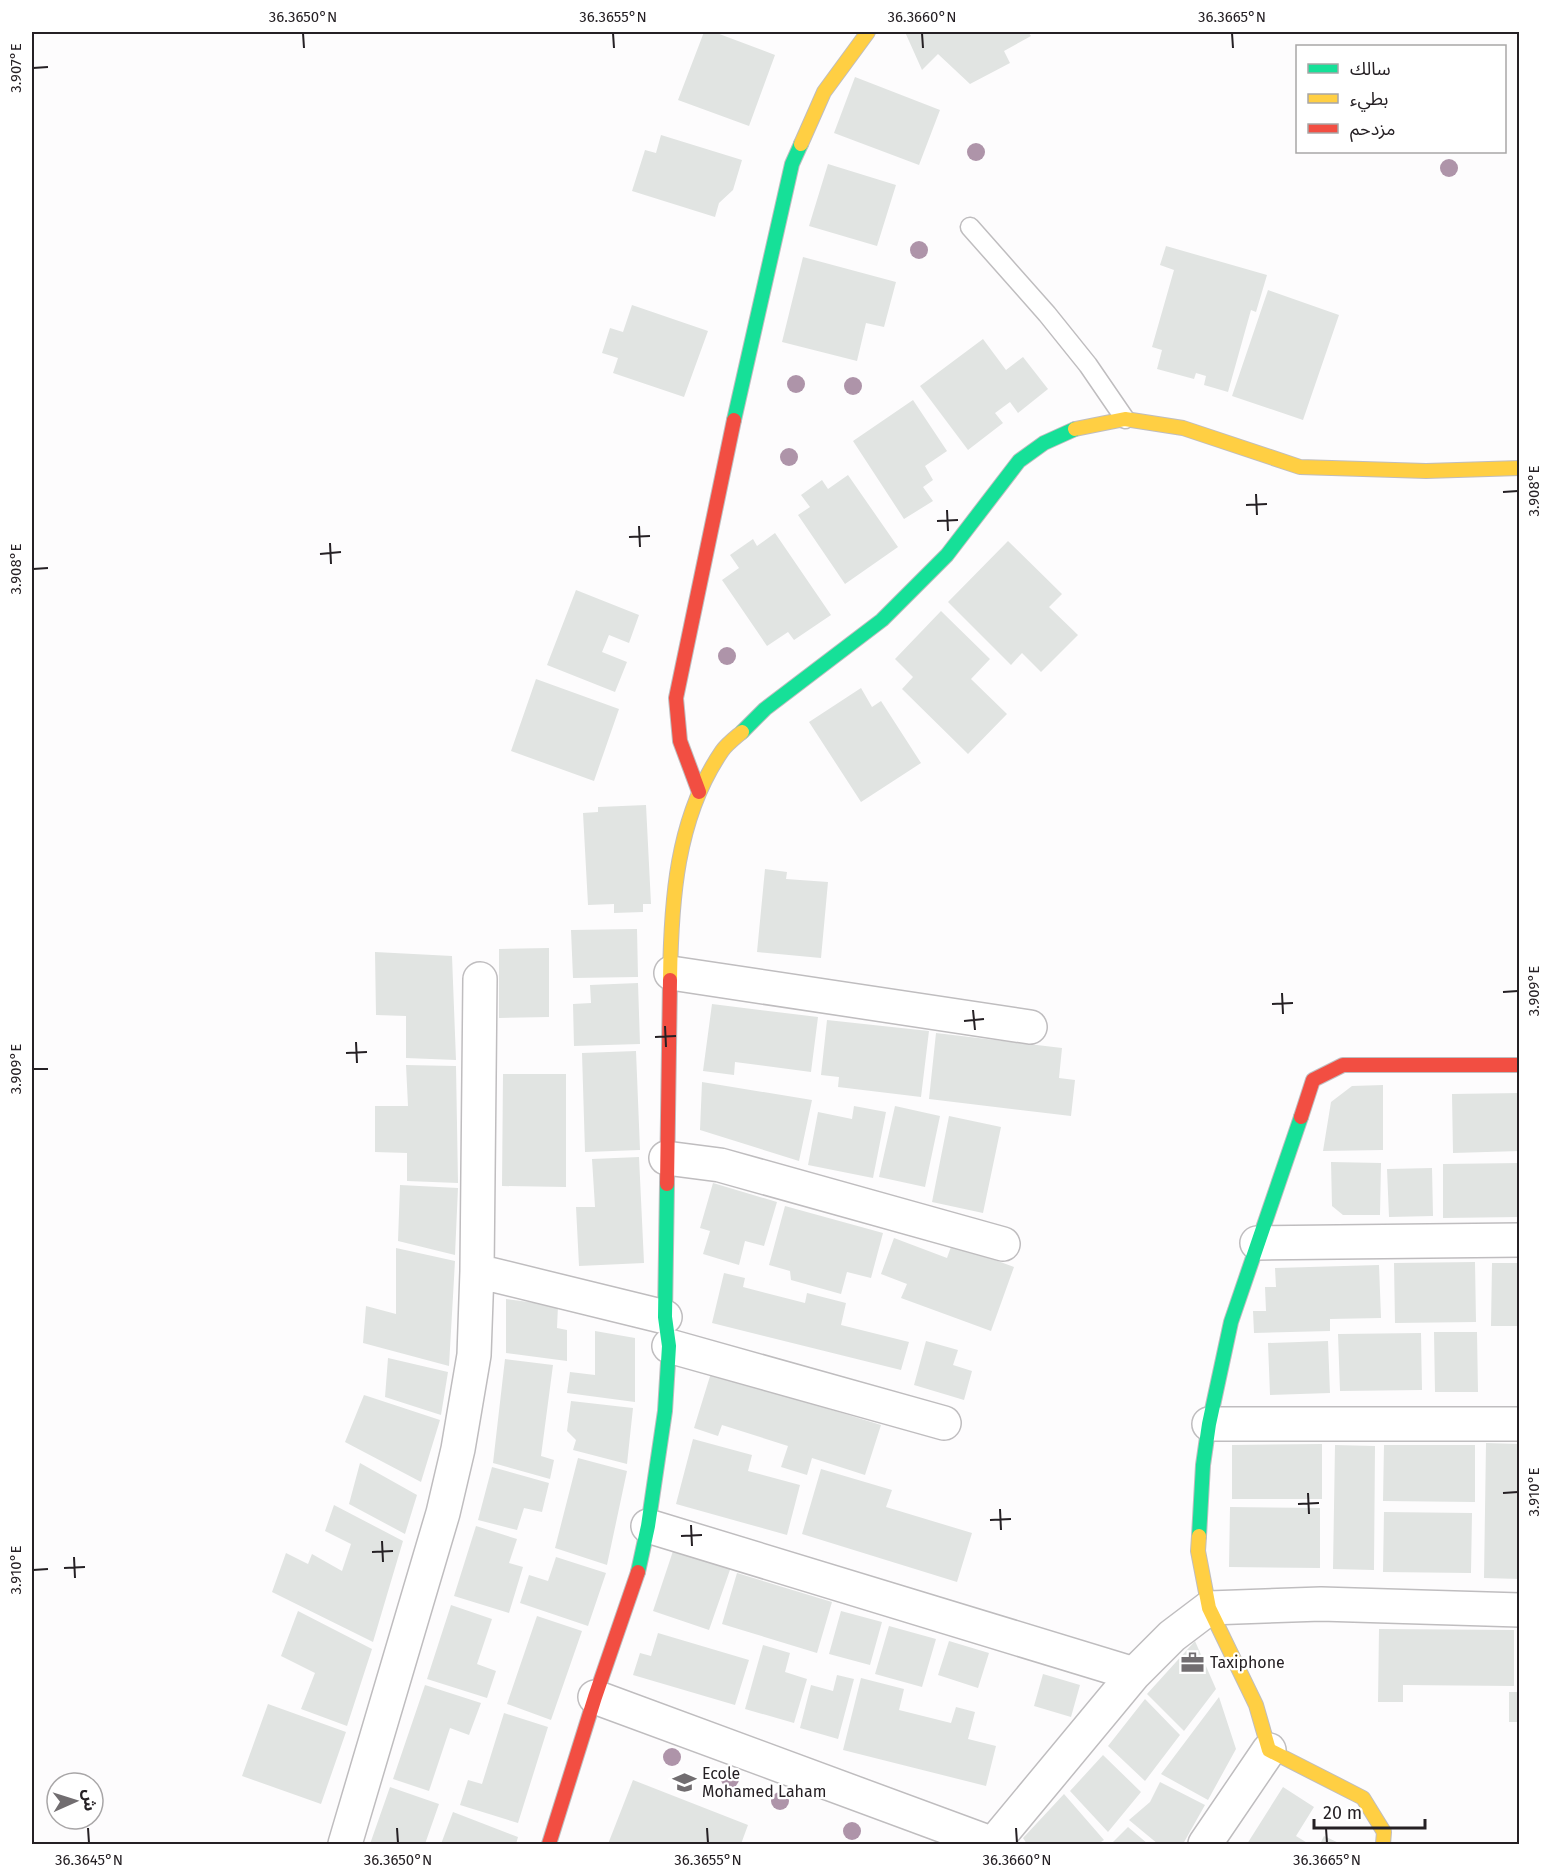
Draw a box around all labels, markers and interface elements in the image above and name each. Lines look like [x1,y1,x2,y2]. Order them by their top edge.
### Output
text: 36.3650°N [269,8,337,26]
text: 36.3655°N [579,8,647,26]
text: 36.3660°N [887,8,957,26]
text: 36.3665°N [1198,8,1266,26]
text: 3.907°E [7,43,25,93]
legend [1296,45,1506,153]
text: سالك [1350,58,1391,80]
text: بطيء [1350,88,1388,112]
text: مزدحم [1350,118,1395,142]
text: 3.908°E [1525,465,1543,517]
text: 3.908°E [7,543,25,595]
text: 3.909°E [1525,966,1543,1016]
text: 3.909°E [7,1044,25,1094]
text: 3.910°E [1525,1467,1543,1517]
text: 3.910°E [7,1545,25,1595]
office icon: Taxiphone [1179,1649,1205,1675]
place label: Taxiphone [1210,1653,1285,1672]
place label: Ecole Mohamed Laham [702,1764,826,1801]
school or university icon: Ecole Mohamed Laham [671,1769,697,1795]
north arrow [45,1771,105,1831]
text: ش [79,1789,100,1812]
scale bar [1314,1792,1425,1830]
text: 20 m [1323,1802,1362,1824]
text: 36.3645°N [55,1851,123,1869]
text: 36.3650°N [364,1851,432,1869]
text: 36.3655°N [674,1851,742,1869]
text: 36.3660°N [982,1851,1052,1869]
text: 36.3665°N [1293,1851,1361,1869]

